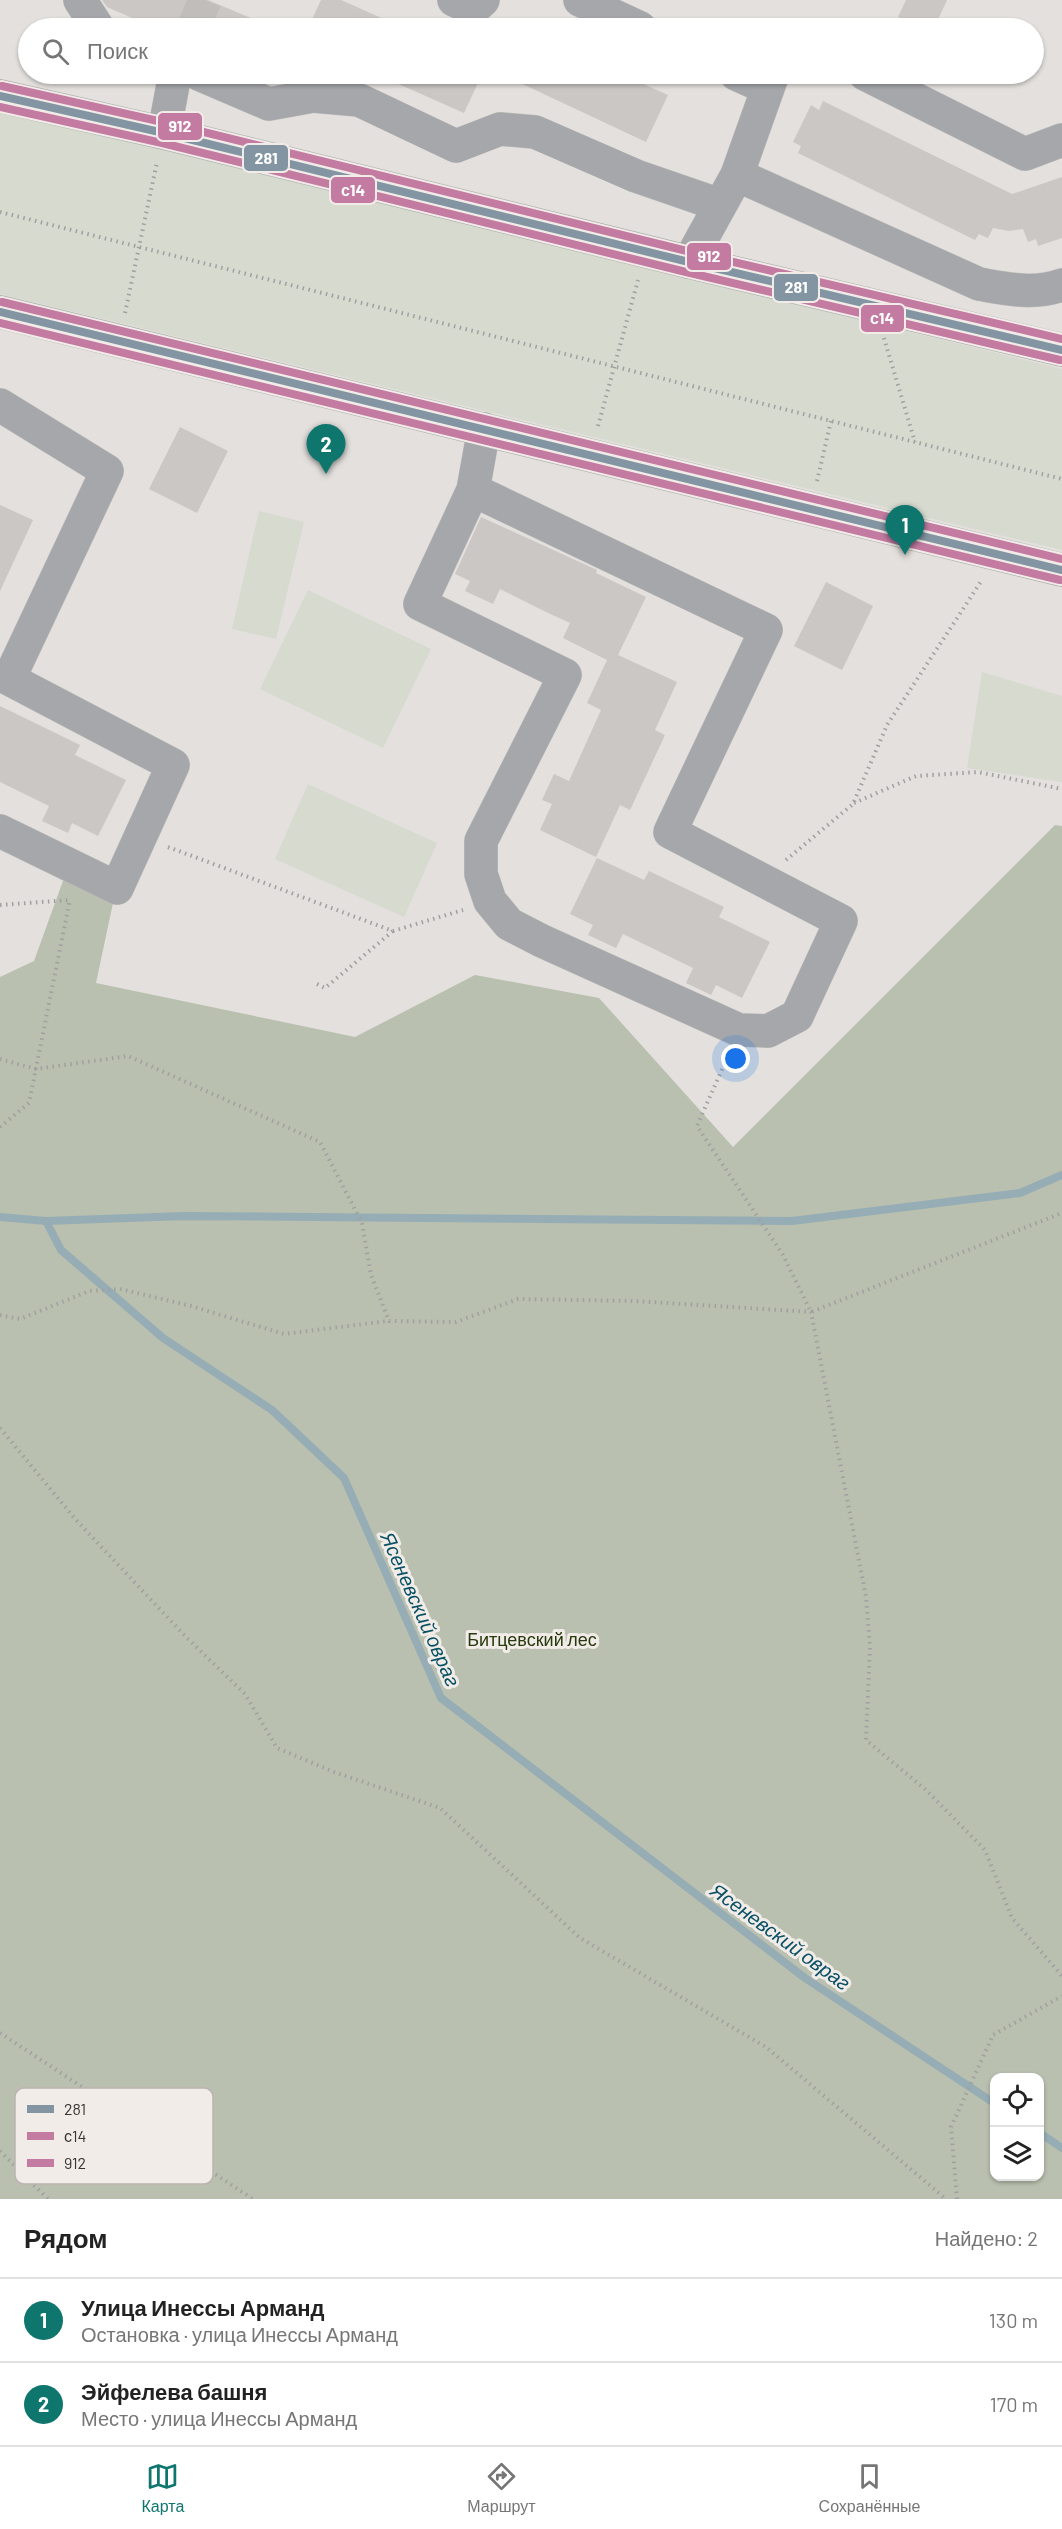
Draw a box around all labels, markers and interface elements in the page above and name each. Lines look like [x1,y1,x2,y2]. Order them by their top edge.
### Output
search box [18,18,1044,84]
icon: search [39,35,72,68]
text: Поиск [87,37,148,63]
line badge: 912 [157,112,203,141]
text: 912 [169,116,191,135]
line badge: 281 [243,144,289,172]
text: 281 [254,148,278,167]
line badge: с14 [330,176,376,204]
text: с14 [341,180,365,199]
line badge: 912 [686,242,732,271]
text: 912 [698,246,720,265]
line badge: 281 [773,273,819,302]
text: 281 [784,277,808,296]
line badge: с14 [860,304,905,333]
text: с14 [870,308,894,327]
pin: 2 [306,424,346,474]
pin: 1 [886,506,924,555]
your location [721,1044,750,1073]
water label: Ясеневский овраг [376,1527,466,1690]
park label: Битцевский лес [467,1628,597,1650]
water label: Ясеневский овраг [706,1877,855,1995]
map controls [990,2073,1044,2181]
button: locate [990,2073,1044,2127]
legend [15,2088,213,2184]
text: 281 [64,2099,86,2118]
text: с14 [64,2126,86,2145]
button: layers [990,2127,1044,2181]
text: 912 [64,2153,86,2172]
text: Рядом [24,2222,107,2253]
text: Найдено: 2 [935,2226,1038,2250]
text: Улица Инессы Арманд [81,2294,324,2320]
text: 1 [40,2308,47,2332]
text: 130 m [989,2308,1038,2332]
text: Остановка · улица Инессы Арманд [81,2322,398,2346]
text: Эйфелева башня [81,2378,267,2404]
text: 2 [38,2392,49,2416]
text: 170 m [990,2392,1038,2416]
text: Место · улица Инессы Арманд [81,2406,357,2430]
tab: Карта [142,2460,184,2516]
tab: Маршрут [467,2460,536,2516]
tab: Сохранённые [819,2460,920,2516]

